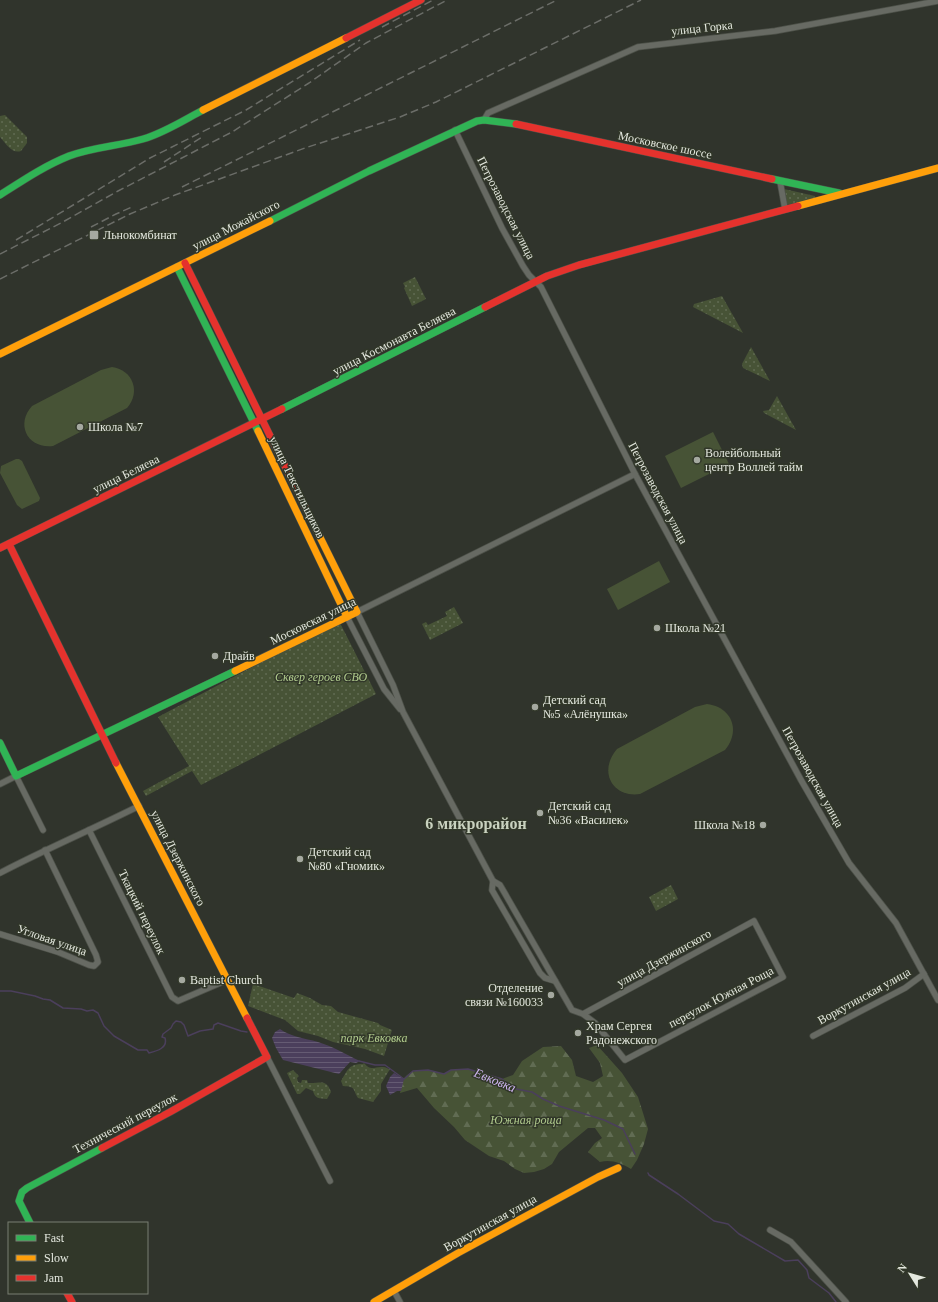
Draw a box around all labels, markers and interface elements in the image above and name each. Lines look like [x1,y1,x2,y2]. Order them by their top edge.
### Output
street label: улица Горка [671,18,734,38]
street label: Московское шоссе [617,128,713,162]
street label: Петрозаводская улица [474,154,538,262]
street label: улица Можайского [190,197,282,253]
place label: Льнокомбинат [103,228,178,242]
marker: Льнокомбинат [88,229,100,241]
street label: улица Космонавта Беляева [330,304,458,378]
place label: Школа №7 [88,420,143,434]
marker: Школа №7 [75,422,85,432]
street label: улица Текстильщиков [266,434,328,540]
street label: Петрозаводская улица [625,440,691,547]
place label: Волейбольный центр Воллей тайм [705,446,803,474]
street label: улица Беляева [90,452,162,496]
marker: Волейбольный центр Воллей тайм [692,455,702,465]
street label: Московская улица [268,594,359,648]
place label: Школа №21 [665,621,726,635]
marker: Школа №21 [652,623,662,633]
place label: Драйв [223,649,255,663]
marker: Драйв [210,651,220,661]
park label: Сквер героев СВО [275,670,367,684]
place label: Детский сад №5 «Алёнушка» [543,693,628,721]
marker: Детский сад №5 «Алёнушка» [530,702,540,712]
street label: Петрозаводская улица [779,724,847,831]
place label: Детский сад №36 «Василек» [548,799,629,827]
street label: улица Дзержинского [148,808,208,908]
marker: Детский сад №36 «Василек» [535,808,545,818]
district label: 6 микрорайон [425,815,527,833]
place label: Школа №18 [694,818,755,832]
marker: Школа №18 [758,820,768,830]
place label: Детский сад №80 «Гномик» [308,845,385,873]
marker: Детский сад №80 «Гномик» [295,854,305,864]
street label: Ткацкий переулок [116,868,169,957]
street label: Угловая улица [15,922,89,959]
street label: улица Дзержинского [614,926,714,990]
street label: переулок Южная Роща [666,963,777,1031]
street label: Воркутинская улица [815,964,914,1027]
place label: Baptist Church [190,973,262,987]
marker: Baptist Church [177,975,187,985]
place label: Отделение связи №160033 [465,981,543,1009]
marker: Отделение связи №160033 [546,990,556,1000]
place label: Храм Сергея Радонежского [586,1019,657,1047]
marker: Храм Сергея Радонежского [573,1028,583,1038]
park label: парк Евковка [341,1031,407,1045]
water label: Евковка [471,1065,518,1095]
street label: Технический переулок [71,1090,179,1156]
park label: Южная роща [489,1113,562,1127]
street label: Воркутинская улица [441,1191,540,1254]
legend [8,1222,148,1294]
text: Fast [44,1231,65,1245]
text: Slow [44,1251,69,1265]
north arrow [890,1254,930,1294]
text: N [895,1261,909,1275]
text: Jam [44,1271,64,1285]

